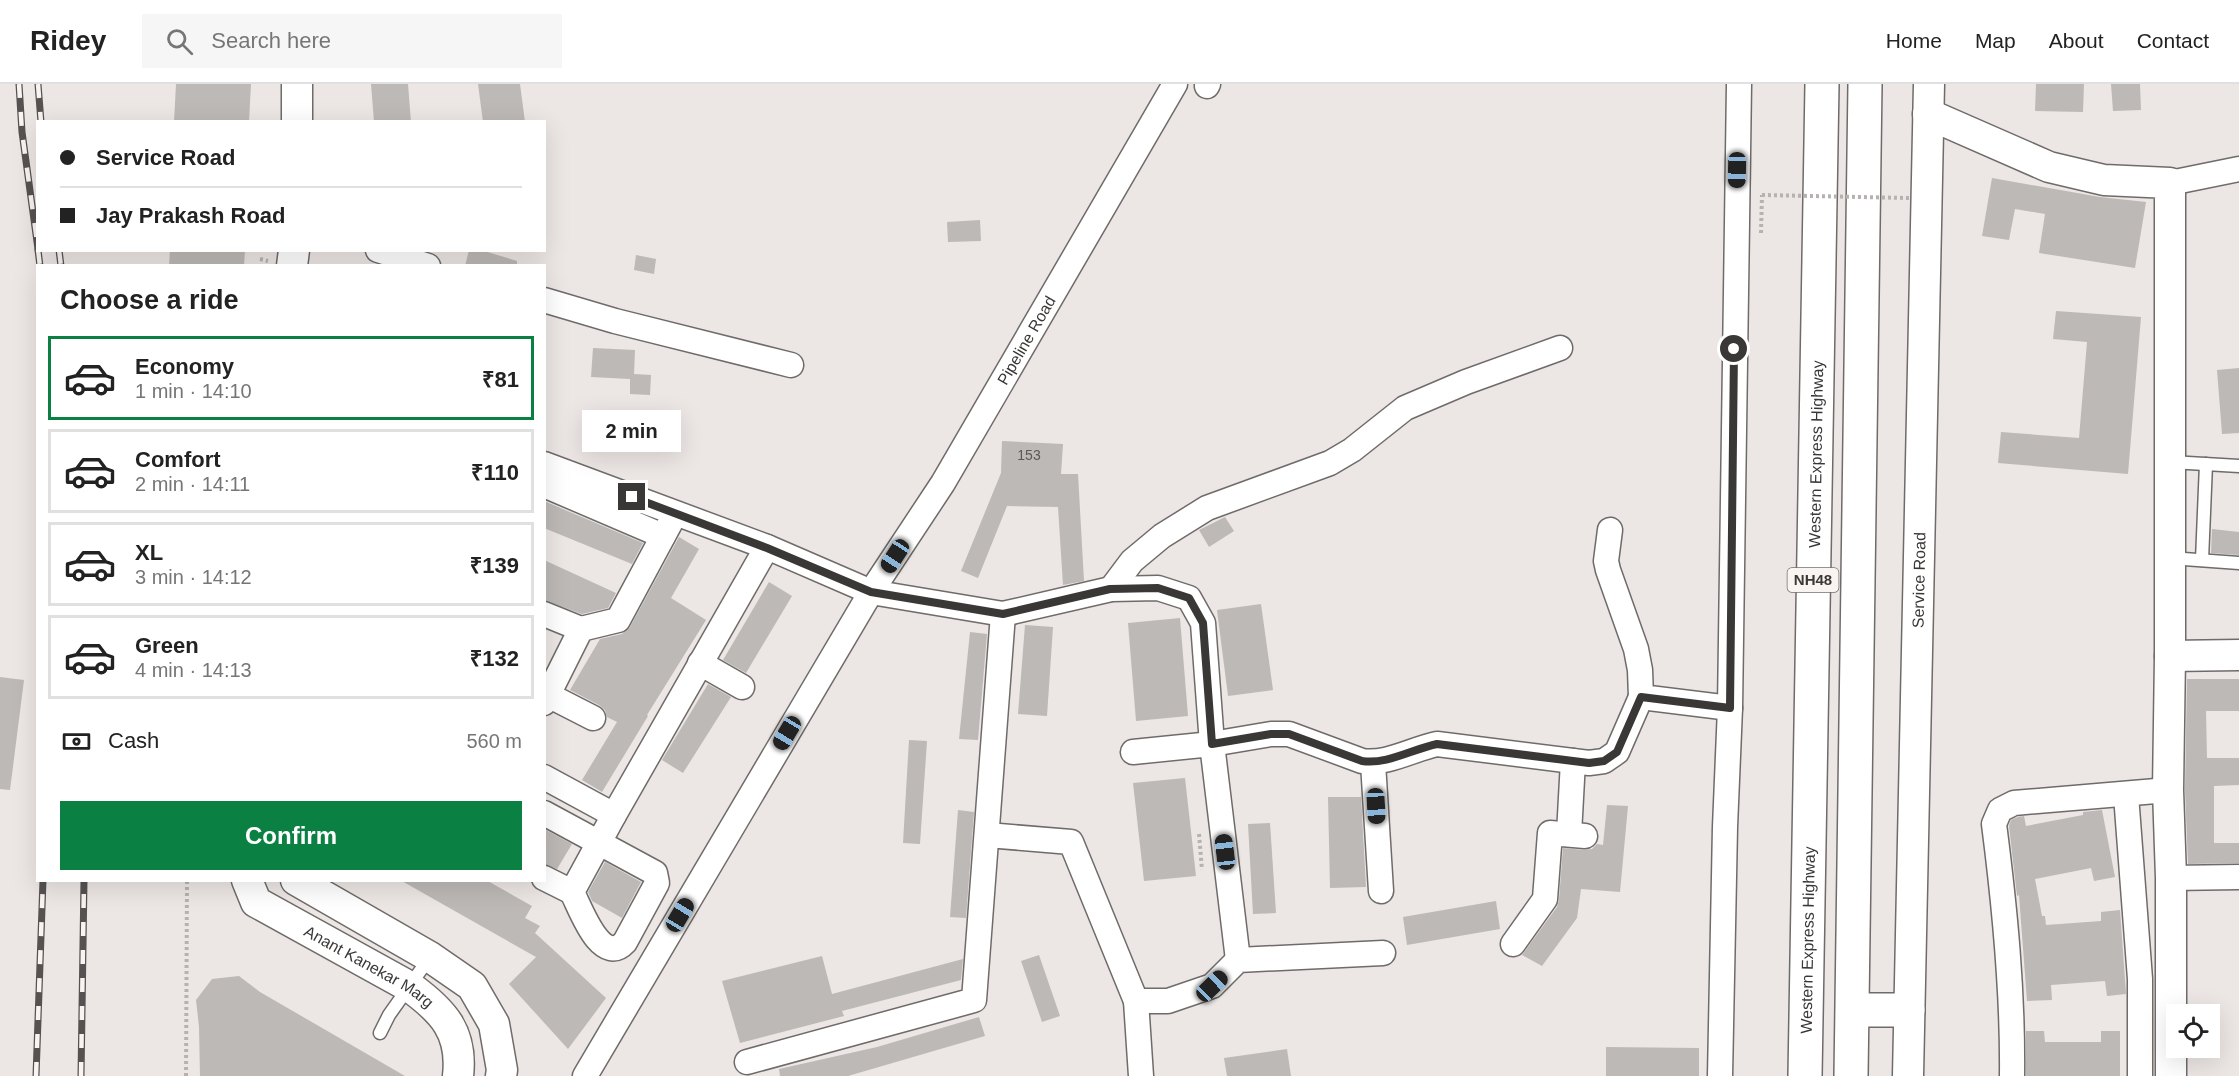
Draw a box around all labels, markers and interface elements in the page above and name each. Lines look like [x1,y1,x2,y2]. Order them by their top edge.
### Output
search box [142,14,562,68]
text: Ridey [30,25,106,56]
icon: search [163,25,196,58]
text: Search here [211,28,331,53]
text: Home [1886,29,1942,52]
text: Map [1975,29,2016,52]
text: About [2049,29,2104,52]
text: Contact [2137,29,2209,52]
text: Service Road [96,145,235,170]
car [1728,152,1746,188]
text: Jay Prakash Road [96,203,286,228]
text: Choose a ride [60,285,239,315]
street label: Pipeline Road [994,293,1059,388]
route start [1720,335,1747,362]
icon: car [63,351,117,405]
text: Economy [135,354,234,379]
street label: Western Express Highway [1806,360,1826,548]
text: ₹81 [482,367,519,392]
text: 1 min · 14:10 [135,380,252,402]
callout: 2 min [582,410,682,452]
text: 2 min [605,420,658,442]
icon: car [63,444,117,498]
text: Comfort [135,447,221,472]
house number: 153 [1017,447,1041,463]
text: ₹110 [471,460,519,485]
text: 2 min · 14:11 [135,473,250,495]
route end [618,483,645,510]
street label: Service Road [1909,532,1929,628]
car [878,536,912,576]
icon: car [63,537,117,591]
text: XL [135,540,163,565]
text: ₹139 [470,553,519,578]
text: 3 min · 14:12 [135,566,252,588]
road number: NH48 [1788,568,1838,592]
icon: car [63,630,117,684]
text: Green [135,633,199,658]
text: ₹132 [470,646,519,671]
text: 4 min · 14:13 [135,659,252,681]
car [770,713,804,753]
icon: cash [60,725,93,758]
text: Cash [108,728,159,753]
text: 560 m [466,730,522,752]
car [1366,788,1386,824]
button: Confirm [60,801,522,870]
car [1214,833,1236,871]
street label: Western Express Highway [1798,846,1818,1034]
car [663,895,697,935]
street label: Anant Kanekar Marg [301,922,437,1011]
car [1193,967,1231,1005]
map controls [2166,1004,2220,1058]
button: locate [2166,1004,2220,1058]

